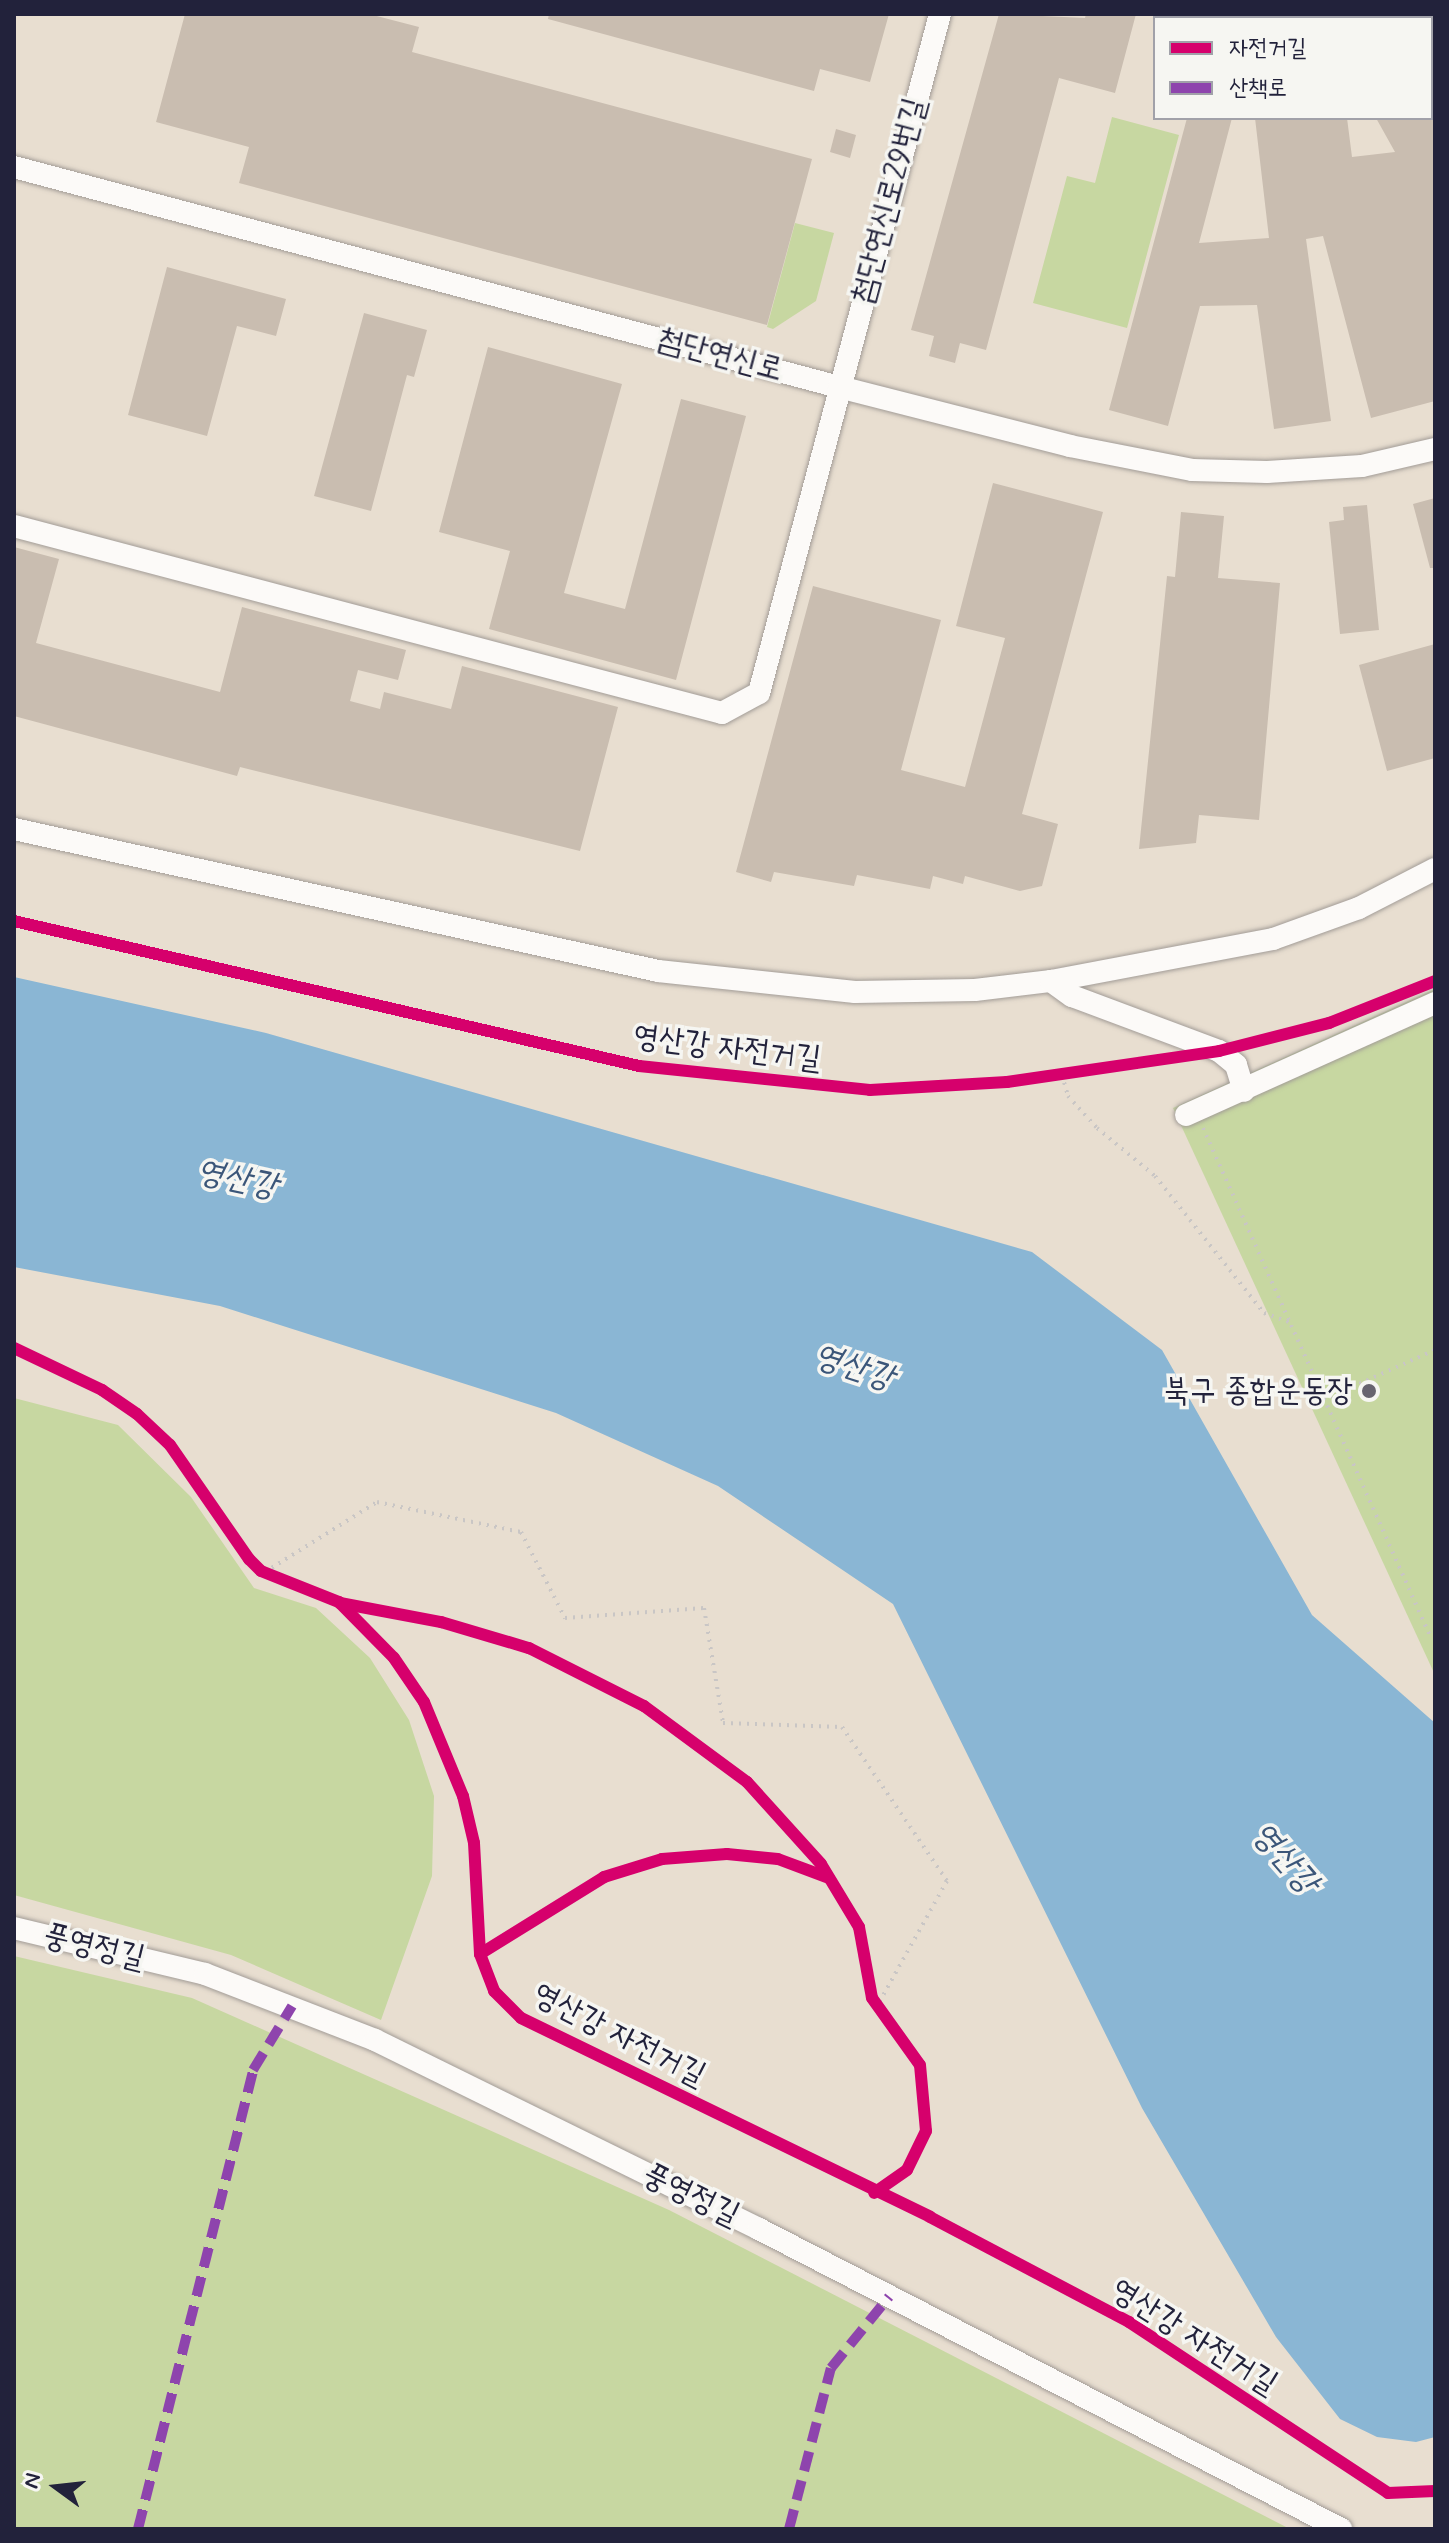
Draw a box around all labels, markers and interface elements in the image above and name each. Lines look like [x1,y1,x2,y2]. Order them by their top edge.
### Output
legend [1153,16,1433,120]
text: 자전거길 [1229,33,1306,64]
text: 산책로 [1229,73,1287,104]
street label: 첨단연신로29번길 [843,94,935,308]
street label: 첨단연신로 [653,320,787,390]
street label: 영산강 자전거길 [631,1017,823,1079]
water label: 영산강 [193,1151,281,1207]
water label: 영산강 [809,1335,899,1399]
place label: 북구 종합운동장 [1164,1372,1353,1410]
marker: 북구 종합운동장 [1360,1382,1378,1400]
water label: 영산강 [1243,1814,1327,1902]
street label: 풍영정길 [39,1916,149,1978]
street label: 영산강 자전거길 [526,1975,712,2095]
street label: 풍영정길 [636,2155,746,2235]
street label: 영산강 자전거길 [1104,2271,1284,2403]
north arrow [16,2447,96,2527]
text: N [17,2470,48,2491]

